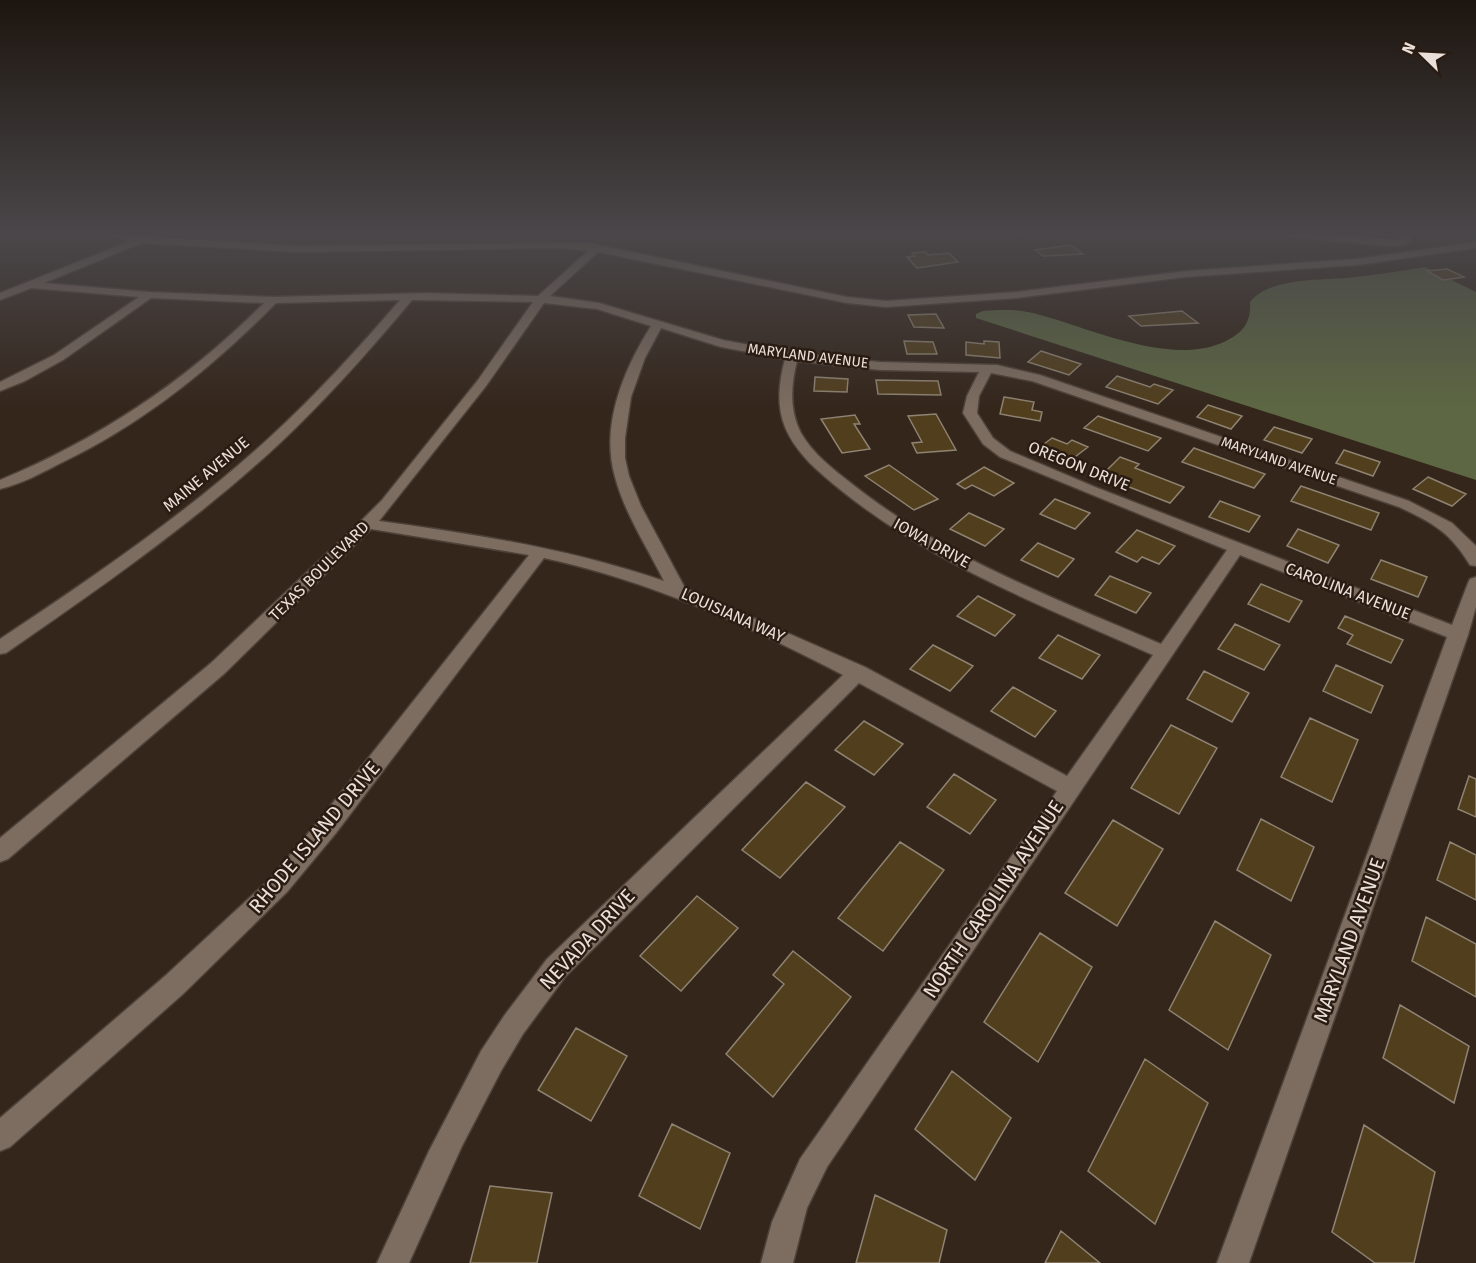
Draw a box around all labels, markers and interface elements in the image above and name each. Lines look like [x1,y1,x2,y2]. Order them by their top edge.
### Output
north arrow [1392,24,1452,84]
text: N [1398,39,1420,57]
street label: MARYLAND AVENUE [747,340,869,372]
street label: MAINE AVENUE [159,432,253,516]
street label: MARYLAND AVENUE [1219,433,1339,489]
street label: OREGON DRIVE [1026,437,1132,495]
street label: IOWA DRIVE [890,514,974,572]
street label: TEXAS BOULEVARD [265,517,373,625]
street label: CAROLINA AVENUE [1283,558,1413,624]
street label: LOUISIANA WAY [678,584,788,646]
street label: RHODE ISLAND DRIVE [243,756,385,918]
street label: NORTH CAROLINA AVENUE [918,795,1068,1003]
street label: MARYLAND AVENUE [1308,854,1390,1026]
street label: NEVADA DRIVE [534,884,640,994]

